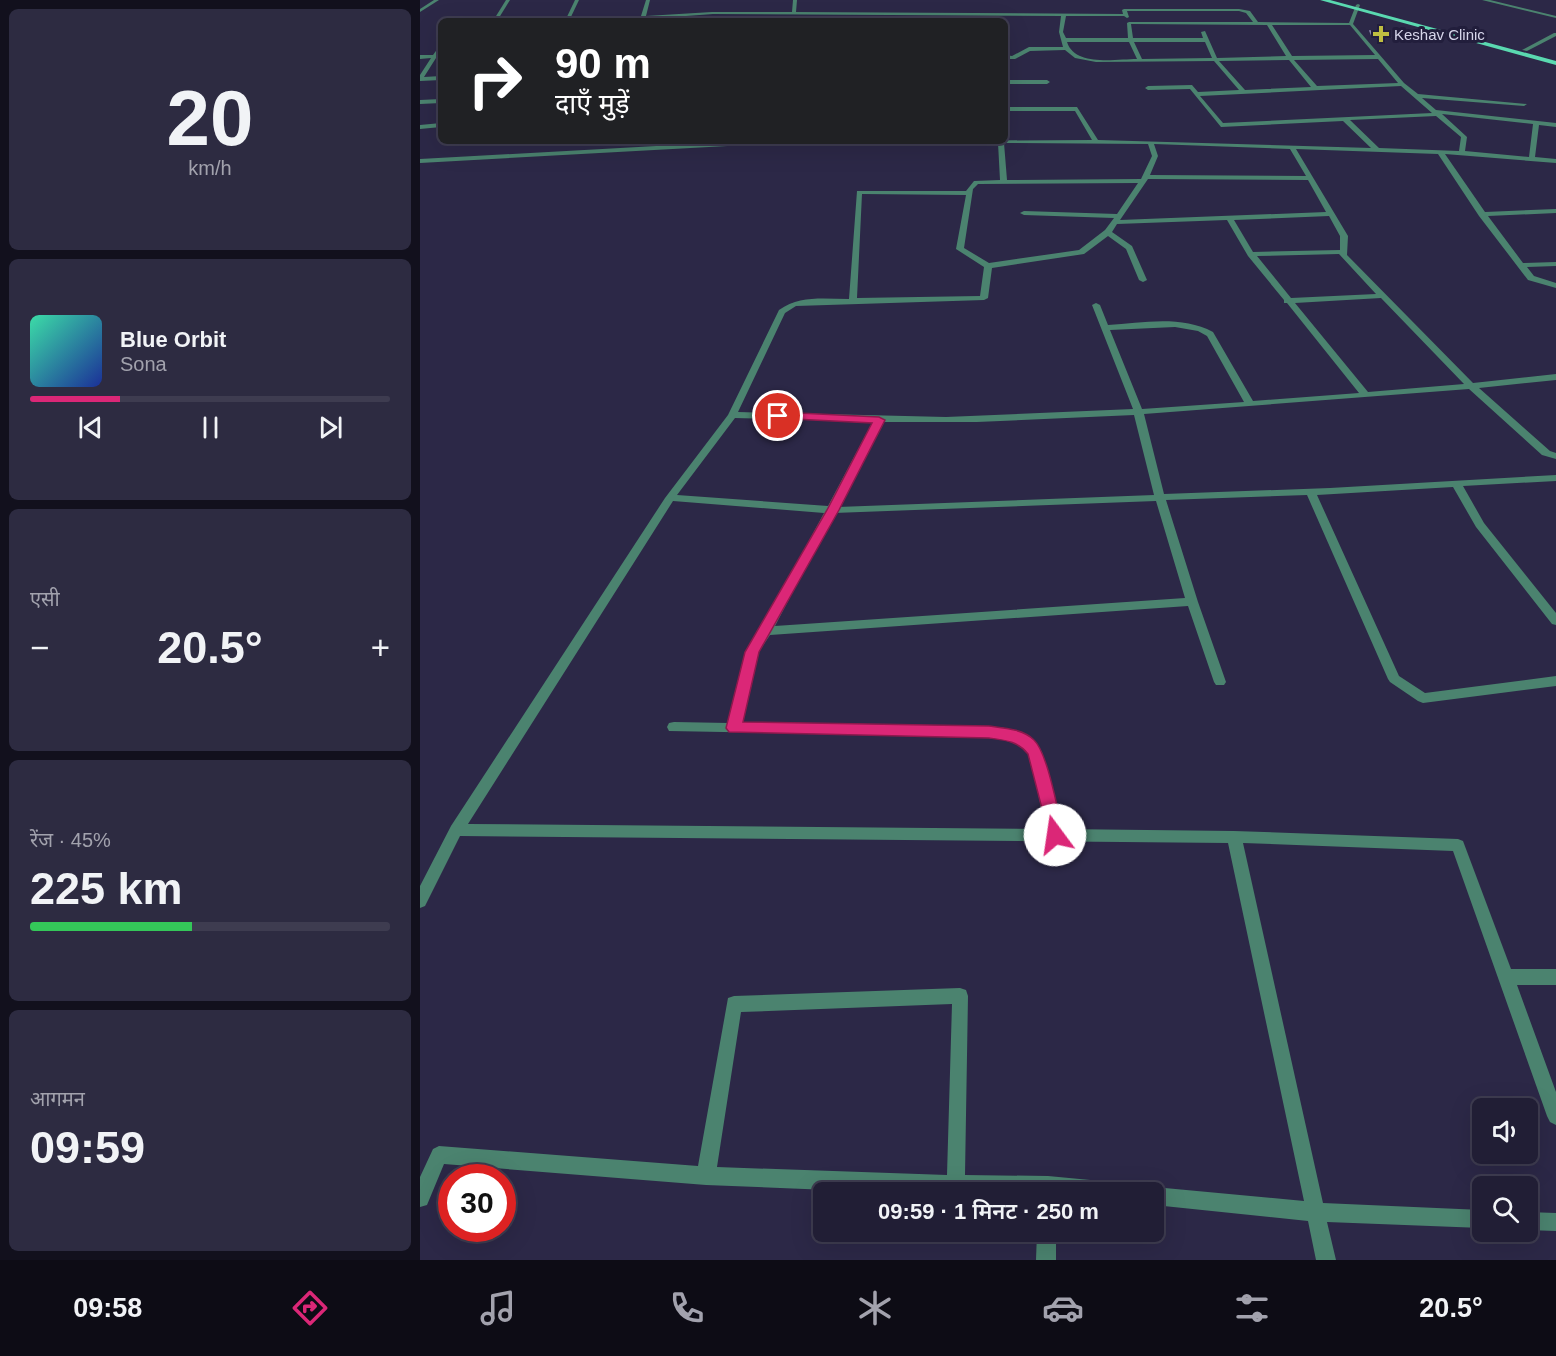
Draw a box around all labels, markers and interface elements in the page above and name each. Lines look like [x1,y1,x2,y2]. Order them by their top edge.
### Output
marker: Keshav Clinic [1372,25,1390,43]
place label: Keshav Clinic [1394,26,1485,43]
text: 90 m [555,40,651,87]
icon: right [456,42,534,120]
text: 20 [167,74,253,162]
text: दाएँ मुड़ें [555,89,629,119]
text: km/h [188,157,232,179]
text: Blue Orbit [120,327,226,352]
text: Sona [120,353,167,375]
pin [752,390,803,441]
icon: arrive [761,399,794,432]
icon: previous [74,411,107,444]
icon: pause [194,411,227,444]
icon: next [314,411,347,444]
text: एसी [30,588,60,610]
text: 20.5° [157,622,263,673]
text: − [30,629,49,666]
text: + [371,629,390,666]
position arrow [1023,803,1087,867]
text: रेंज · 45% [30,829,111,851]
text: 225 km [30,863,183,914]
text: आगमन [30,1088,85,1110]
map controls [1472,1098,1538,1242]
button: sound [1472,1098,1538,1164]
text: 09:59 [30,1122,145,1173]
speed limit sign: 30 [438,1164,516,1242]
button: search [1472,1176,1538,1242]
text: 09:59 · 1 मिनट · 250 m [878,1199,1099,1224]
icon: directions [289,1287,331,1329]
icon: music [477,1287,519,1329]
icon: phone [666,1287,708,1329]
icon: climate [854,1287,896,1329]
icon: car [1042,1287,1084,1329]
icon: filters [1231,1287,1273,1329]
text: 09:58 [73,1293,142,1323]
text: 20.5° [1419,1293,1483,1323]

